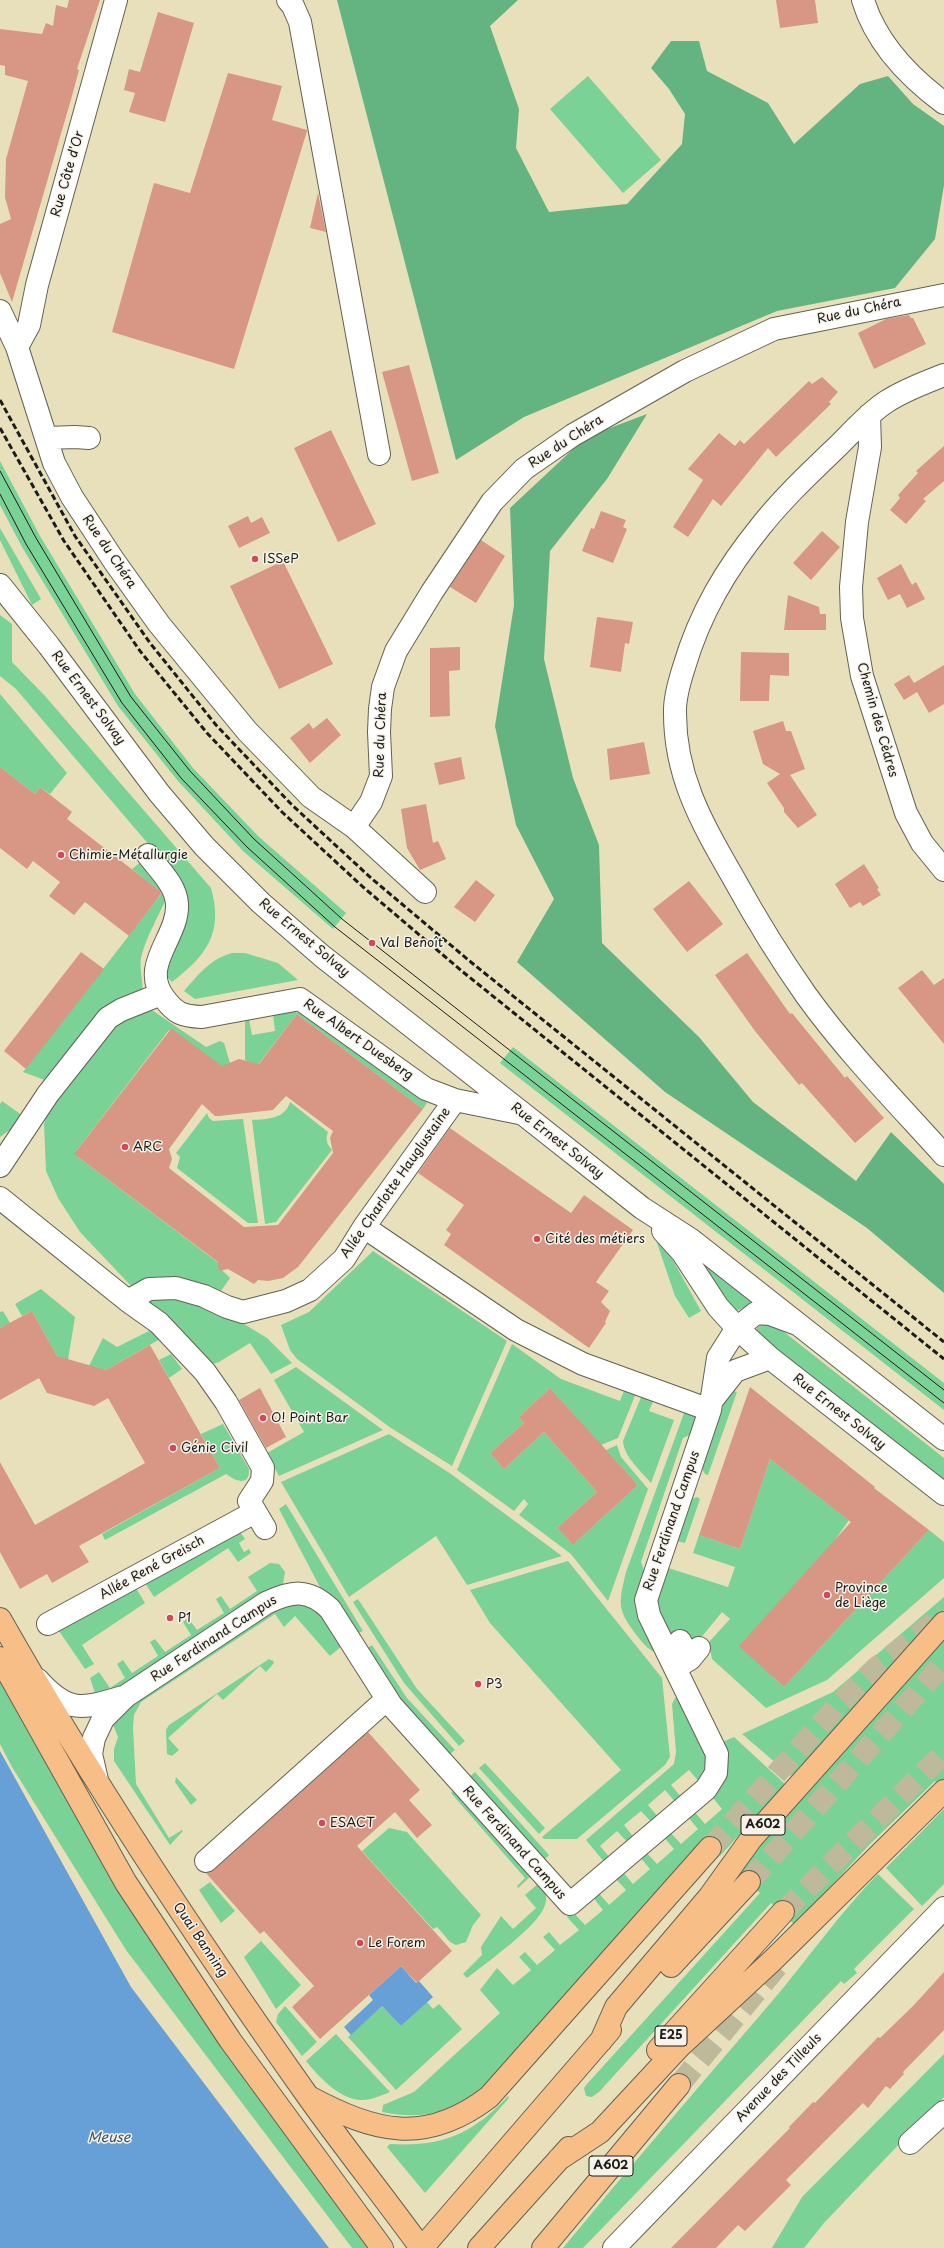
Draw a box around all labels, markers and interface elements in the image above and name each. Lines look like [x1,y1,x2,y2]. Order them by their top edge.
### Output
street label: Rue Côte d'Or [48,129,88,219]
street label: Rue du Chéra [816,294,902,328]
street label: Rue du Chéra [526,412,606,472]
street label: Rue du Chéra [79,512,139,592]
place label: ISSeP [263,551,299,567]
marker: ISSeP [250,554,260,564]
street label: Rue Ernest Solvay [48,648,128,748]
street label: Chemin des Cèdres [853,661,901,779]
street label: Rue du Chéra [372,692,390,778]
place label: Chimie-Métallurgie [69,847,188,863]
marker: Chimie-Métallurgie [56,850,66,860]
street label: Rue Ernest Solvay [255,896,353,980]
place label: Val Benoît [380,935,443,951]
marker: Val Benoît [367,938,377,948]
street label: Rue Albert Duesberg [300,996,416,1084]
street label: Rue Ernest Solvay [507,1100,607,1182]
street label: Allée Charlotte Hauglustaine [338,1104,454,1262]
place label: ARC [133,1139,162,1155]
marker: ARC [120,1142,130,1152]
place label: Cité des métiers [545,1231,645,1247]
marker: Cité des métiers [532,1234,542,1244]
street label: Rue Ernest Solvay [789,1371,889,1453]
place label: O! Point Bar [271,1410,348,1426]
marker: O! Point Bar [258,1413,268,1423]
place label: Génie Civil [181,1440,248,1456]
marker: Génie Civil [168,1443,178,1453]
street label: Rue Ferdinand Campus [641,1449,703,1593]
street label: Allée René Greisch [97,1533,207,1603]
place label: Province de Liège [835,1580,888,1611]
marker: Province de Liège [822,1590,832,1600]
street label: Rue Ferdinand Campus [148,1592,280,1686]
place label: P1 [178,1610,191,1626]
marker: P1 [165,1613,175,1623]
place label: P3 [486,1676,503,1692]
marker: P3 [473,1679,483,1689]
street label: Rue Ferdinand Campus [459,1783,569,1903]
place label: ESACT [330,1815,375,1831]
road number: A602 [741,1815,785,1835]
marker: ESACT [317,1818,327,1828]
street label: Quai Banning [169,1900,231,1980]
place label: Le Forem [368,1935,426,1951]
marker: Le Forem [355,1938,365,1948]
road number: E25 [655,2026,687,2046]
street label: Avenue des Tilleuls [733,2031,825,2125]
water label: Meuse [88,2130,130,2146]
road number: A602 [589,2156,633,2176]

